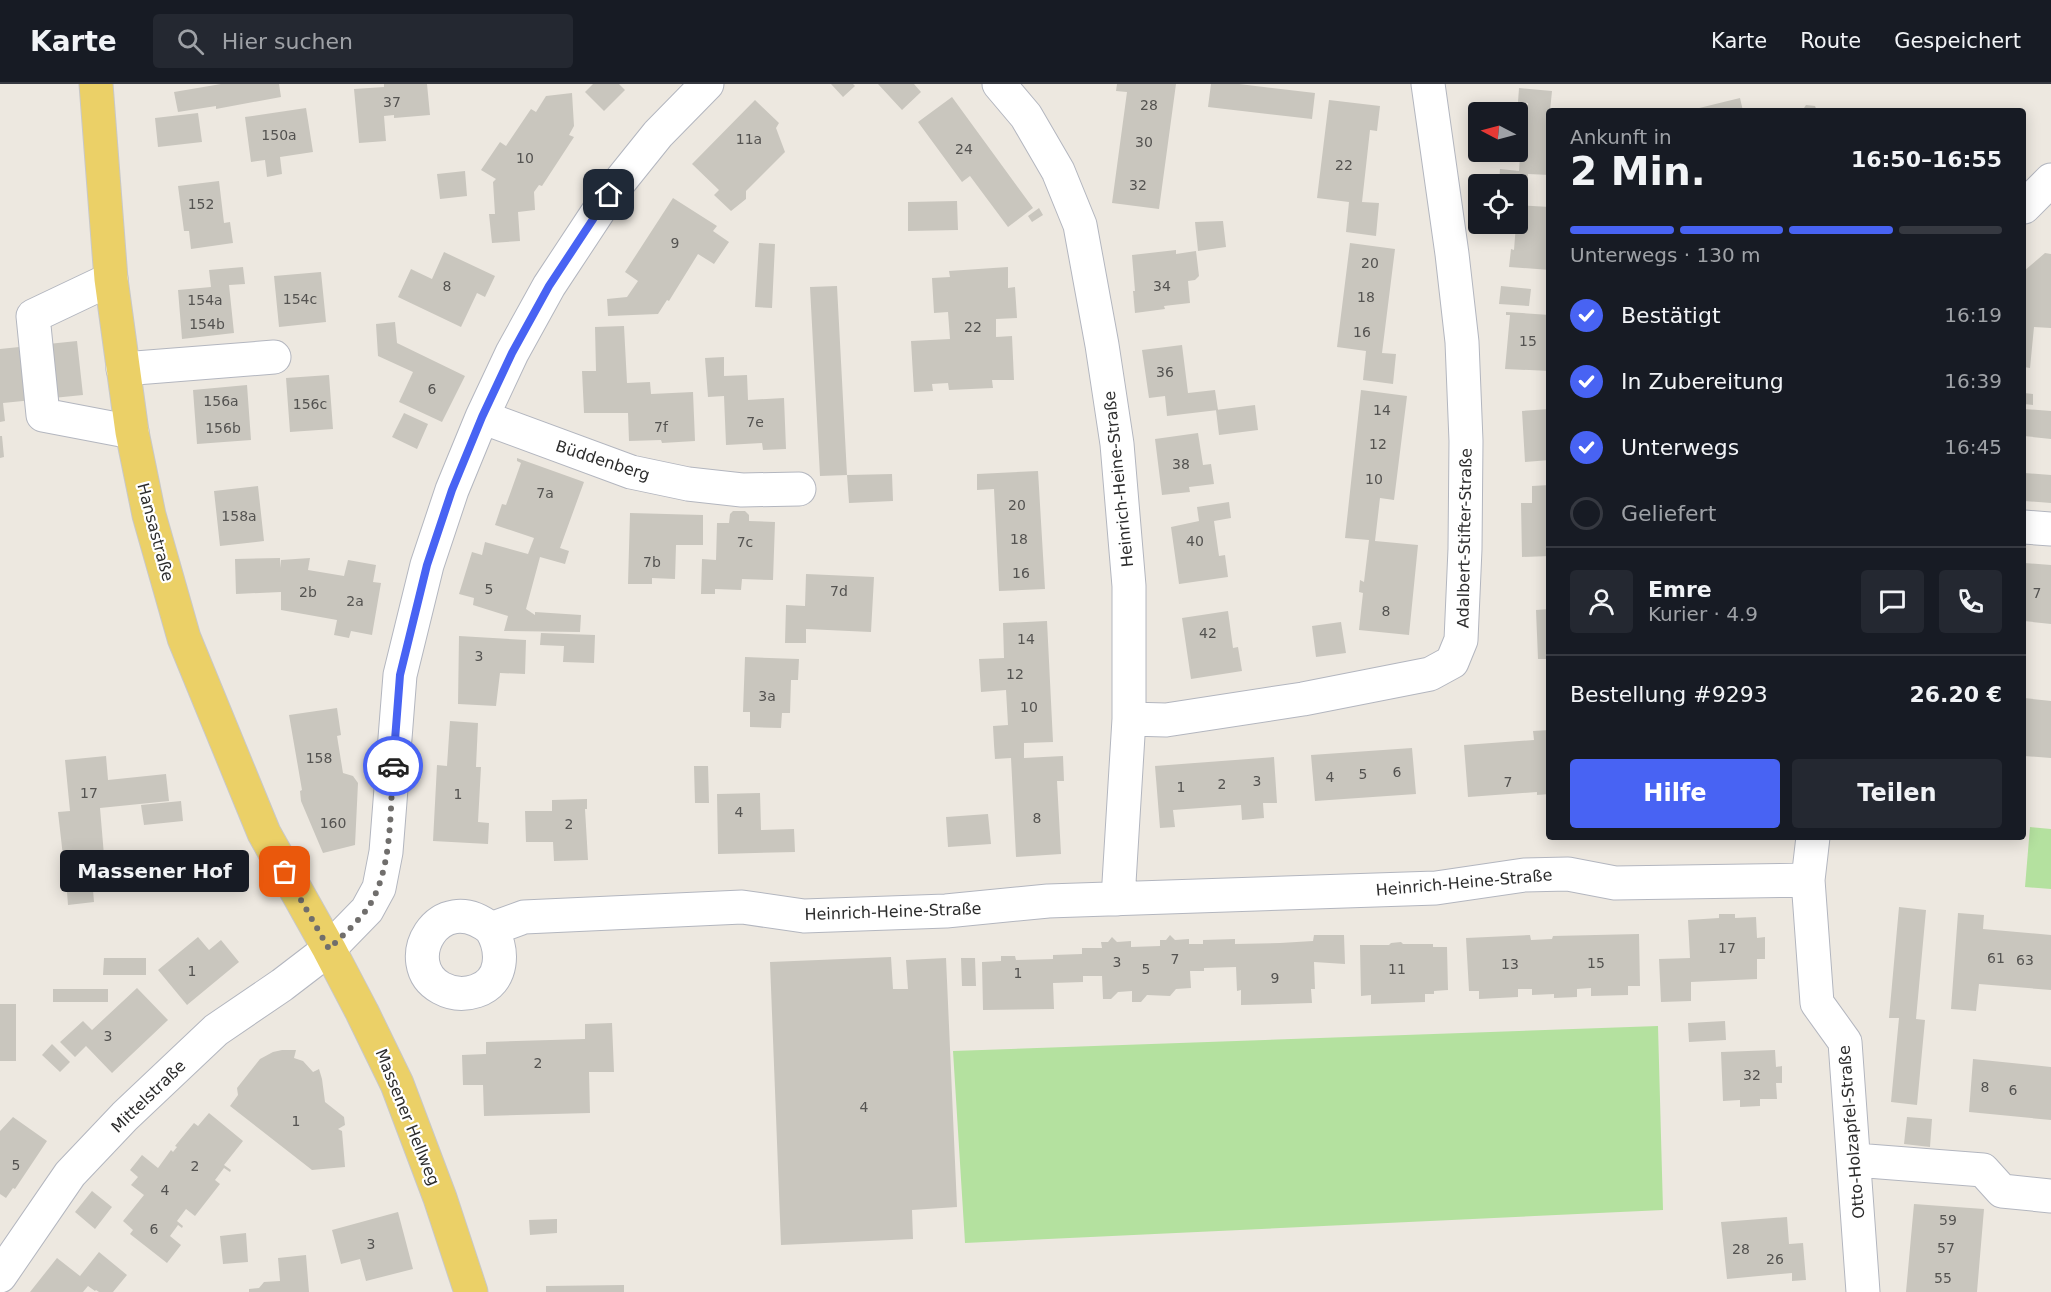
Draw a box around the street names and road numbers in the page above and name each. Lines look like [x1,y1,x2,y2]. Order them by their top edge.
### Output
street label: Heinrich-Heine-Straße [1100,390,1137,568]
street label: Büddenberg [553,436,652,485]
street label: Adalbert-Stifter-Straße [1453,448,1476,628]
street label: Hansastraße [133,481,178,583]
street label: Heinrich-Heine-Straße [1375,865,1553,900]
street label: Heinrich-Heine-Straße [804,899,982,924]
street label: Otto-Holzapfel-Straße [1834,1044,1869,1219]
street label: Massener Hellweg [371,1046,444,1188]
street label: Mittelstraße [107,1056,189,1137]

